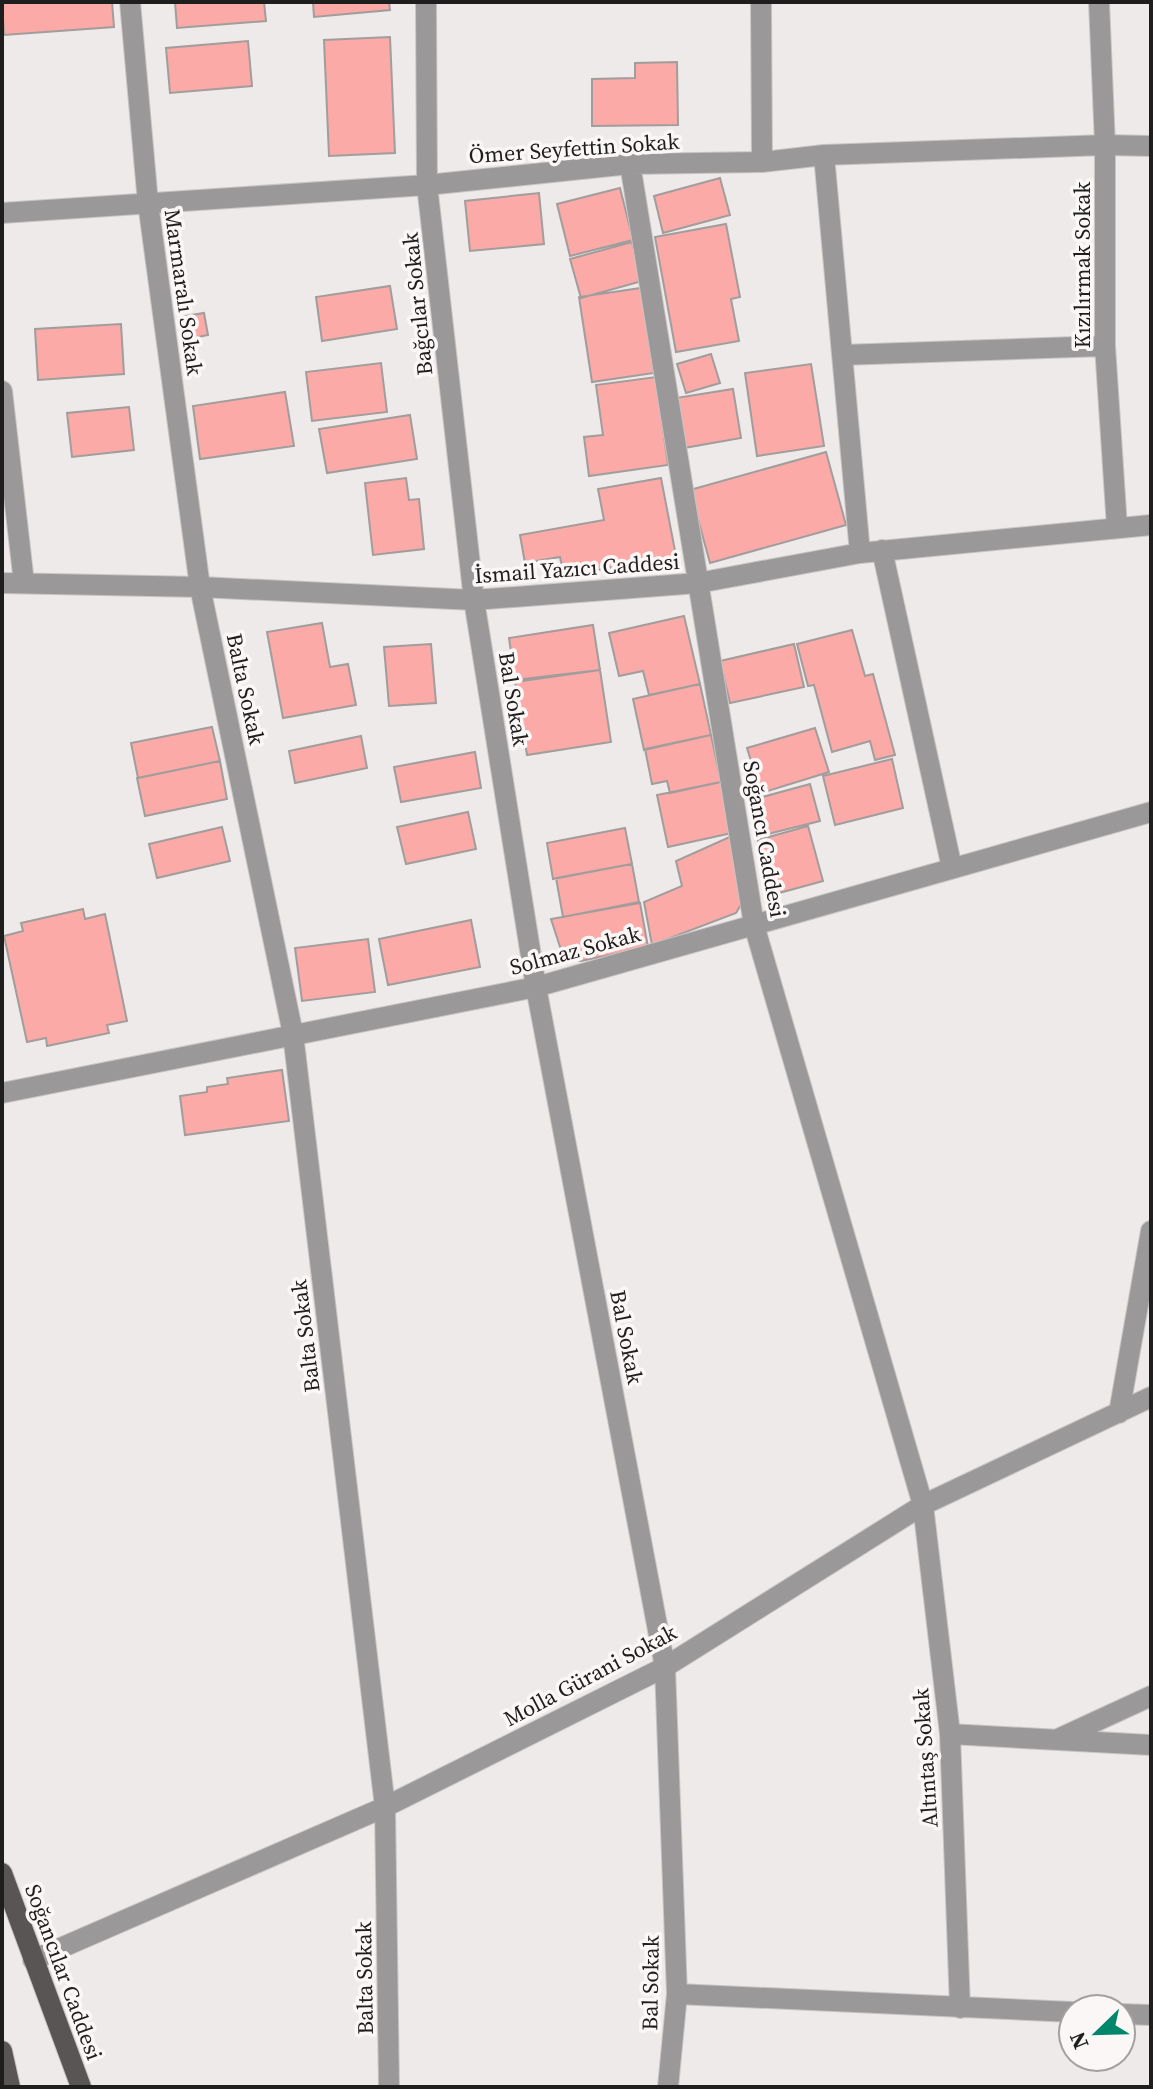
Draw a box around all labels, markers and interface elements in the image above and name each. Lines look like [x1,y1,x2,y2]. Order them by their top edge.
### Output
street label: Ömer Seyfettin Sokak [468,126,681,170]
street label: Kızılırmak Sokak [1067,181,1097,348]
street label: Marmaralı Sokak [157,207,211,378]
street label: Bağcılar Sokak [394,230,439,377]
street label: İsmail Yazıcı Caddesi [473,546,681,590]
street label: Balta Sokak [220,630,273,749]
street label: Bal Sokak [492,650,536,749]
street label: Soğancı Caddesi [736,758,794,920]
street label: Solmaz Sokak [506,918,645,982]
street label: Balta Sokak [283,1277,327,1394]
street label: Bal Sokak [603,1287,651,1387]
street label: Molla Gürani Sokak [498,1616,683,1733]
street label: Altıntaş Sokak [905,1686,945,1829]
street label: Soğancılar Caddesi [18,1880,110,2064]
street label: Balta Sokak [348,1920,380,2035]
street label: Bal Sokak [634,1934,666,2031]
north arrow [1057,1993,1137,2073]
text: N [1062,2028,1096,2054]

